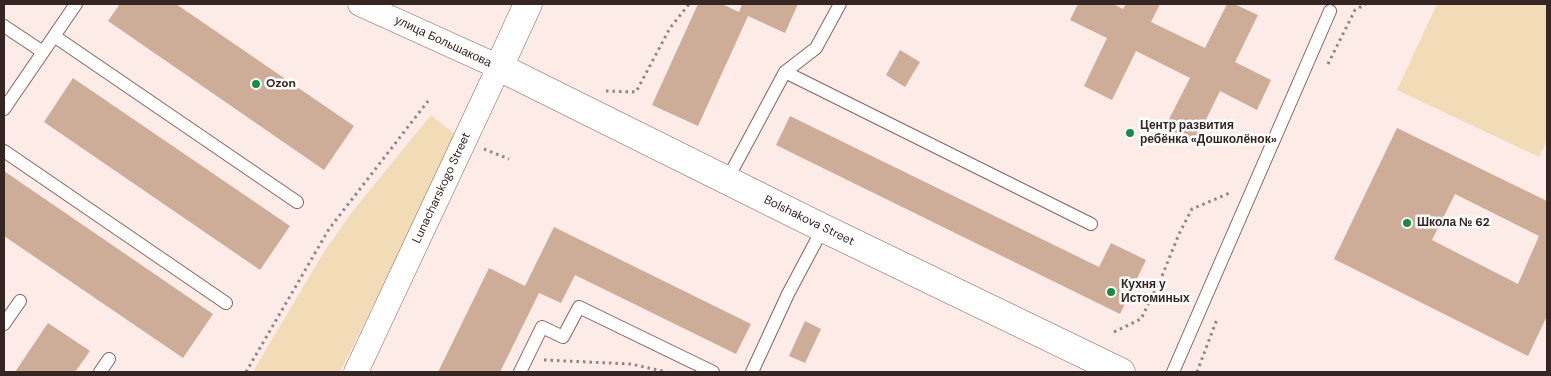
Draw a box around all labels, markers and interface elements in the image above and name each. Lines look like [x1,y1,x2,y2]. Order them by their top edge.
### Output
street label: улица Большакова [392,13,494,71]
place label: Ozon [266,77,296,91]
marker: Ozon [250,78,262,90]
place label: Центр развития ребёнка «Дошколёнок» [1140,119,1277,147]
marker: Центр развития ребёнка «Дошколёнок» [1124,127,1136,139]
street label: Lunacharskogo Street [410,130,474,246]
street label: Bolshakova Street [762,193,856,249]
place label: Школа № 62 [1417,216,1490,230]
marker: Школа № 62 [1401,217,1413,229]
place label: Кухня у Истоминых [1121,278,1190,306]
marker: Кухня у Истоминых [1105,286,1117,298]

